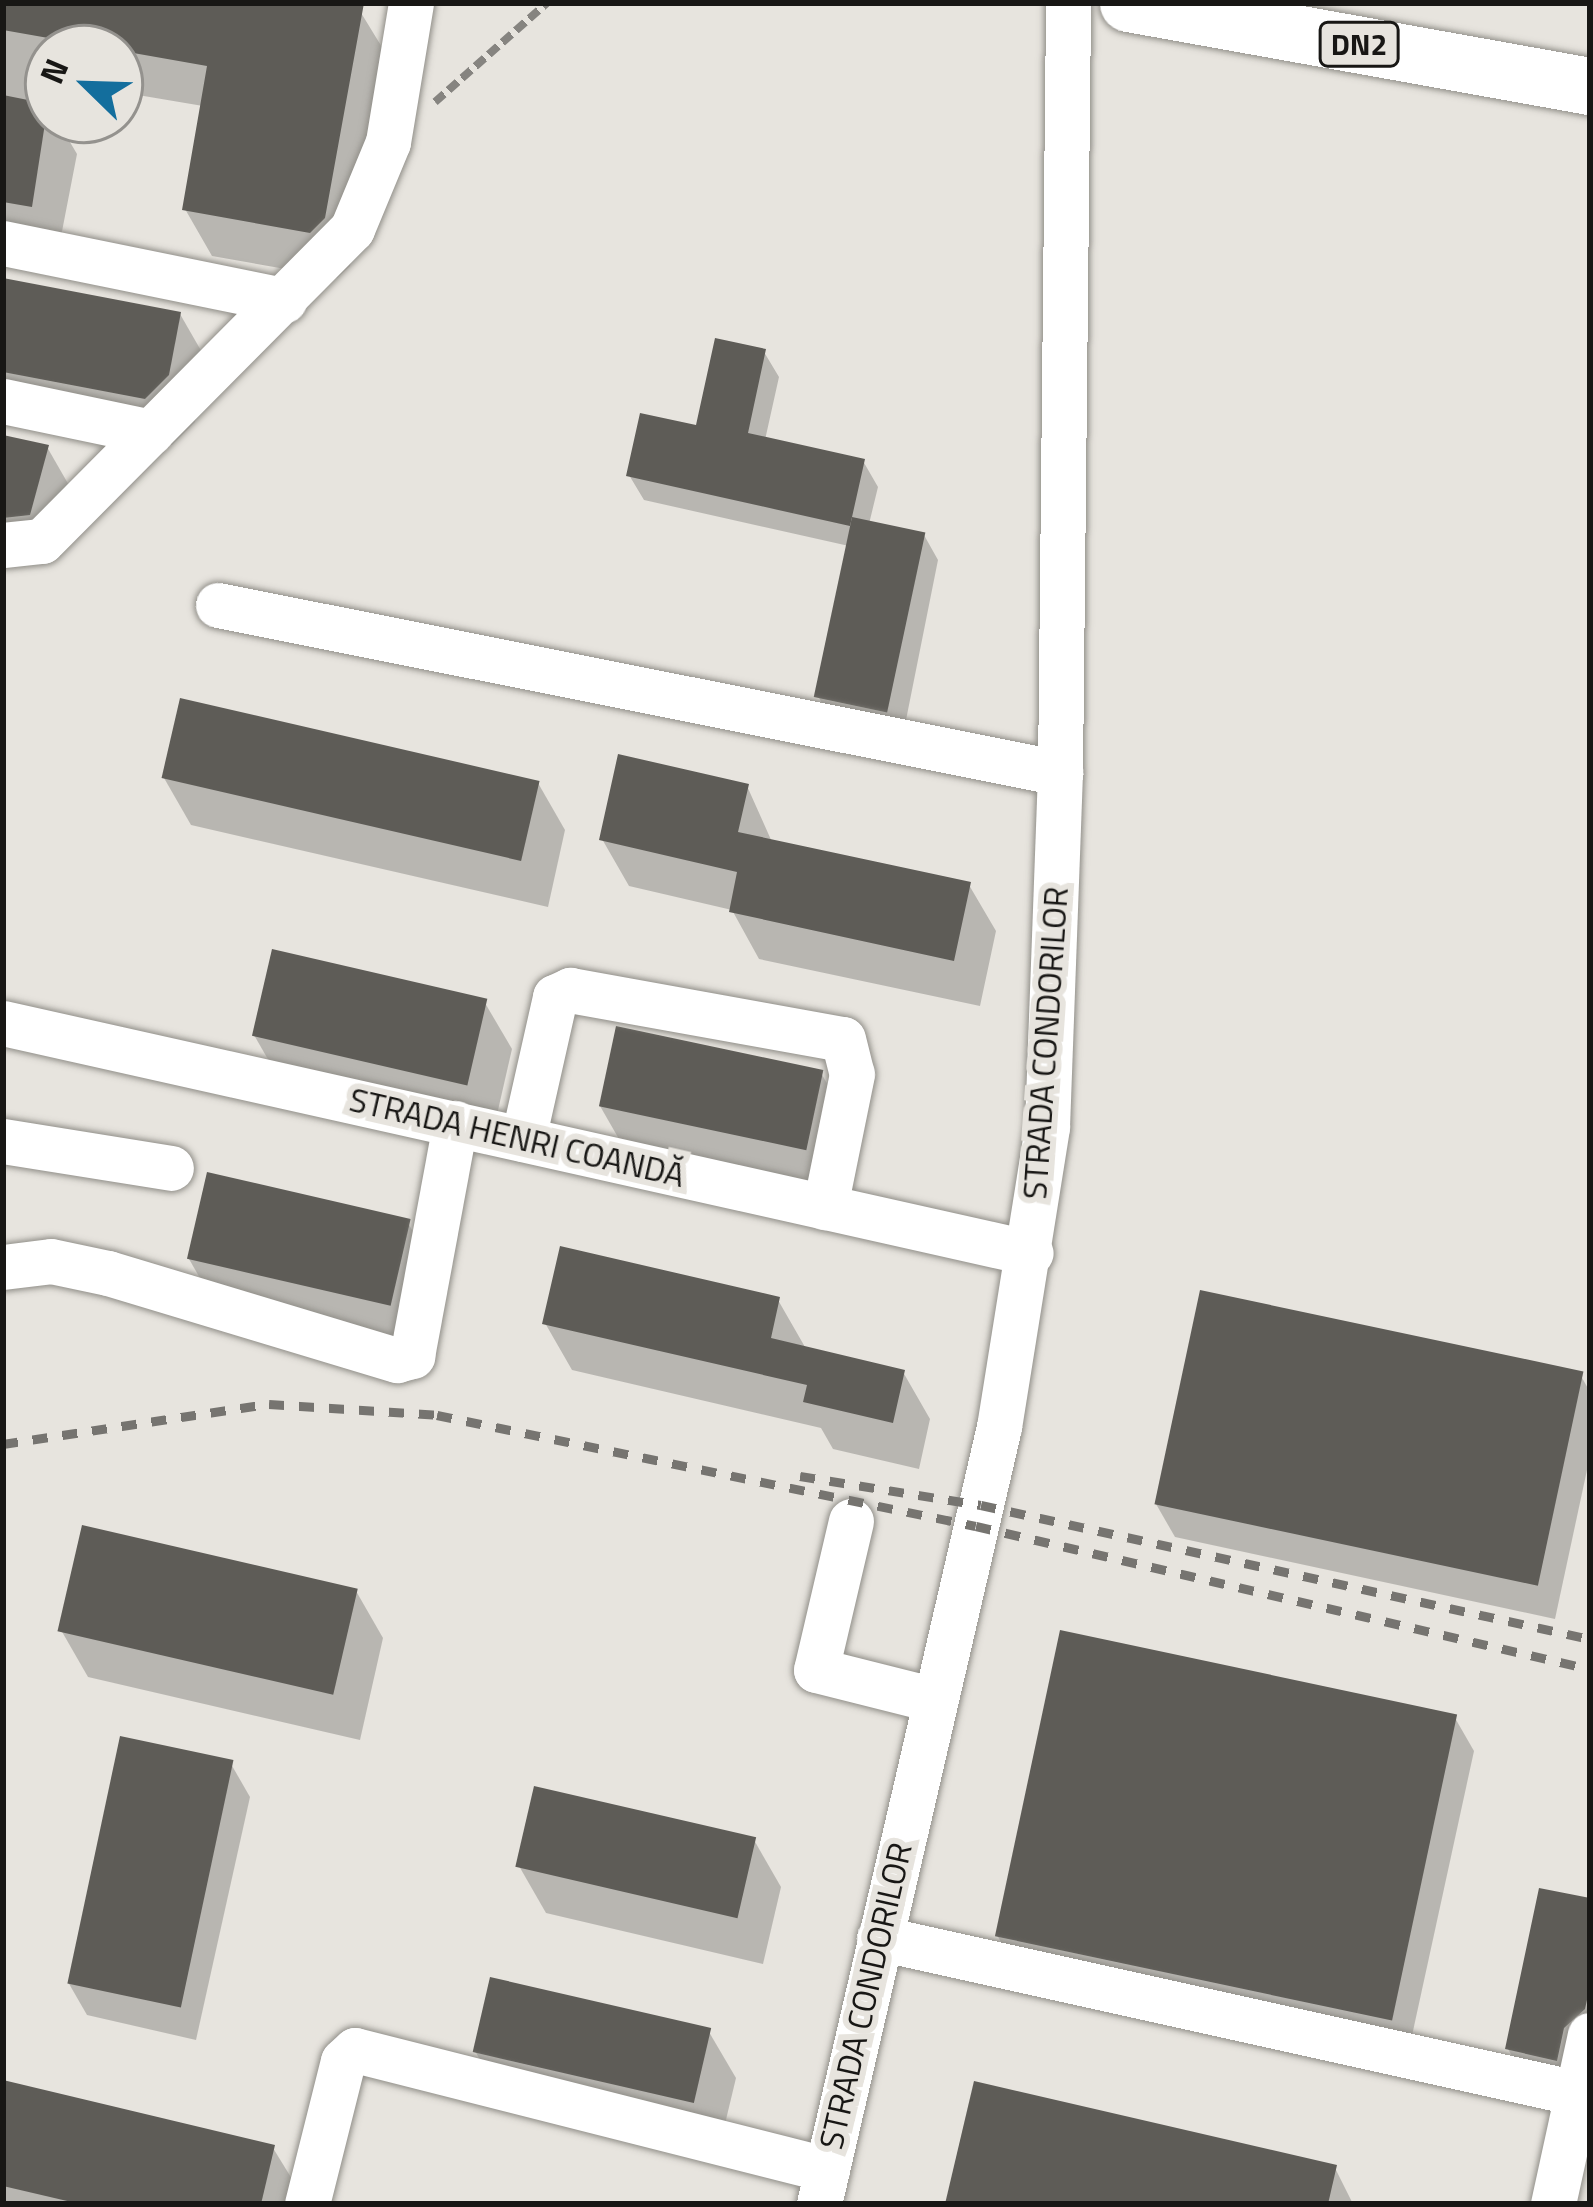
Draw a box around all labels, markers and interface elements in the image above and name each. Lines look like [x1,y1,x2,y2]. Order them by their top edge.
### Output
road number: DN2 [1317,20,1401,68]
north arrow [24,24,144,144]
text: N [26,51,81,91]
street label: STRADA CONDORILOR [1015,885,1077,1201]
street label: STRADA HENRI COANDĂ [346,1080,688,1196]
street label: STRADA CONDORILOR [811,1839,921,2153]

